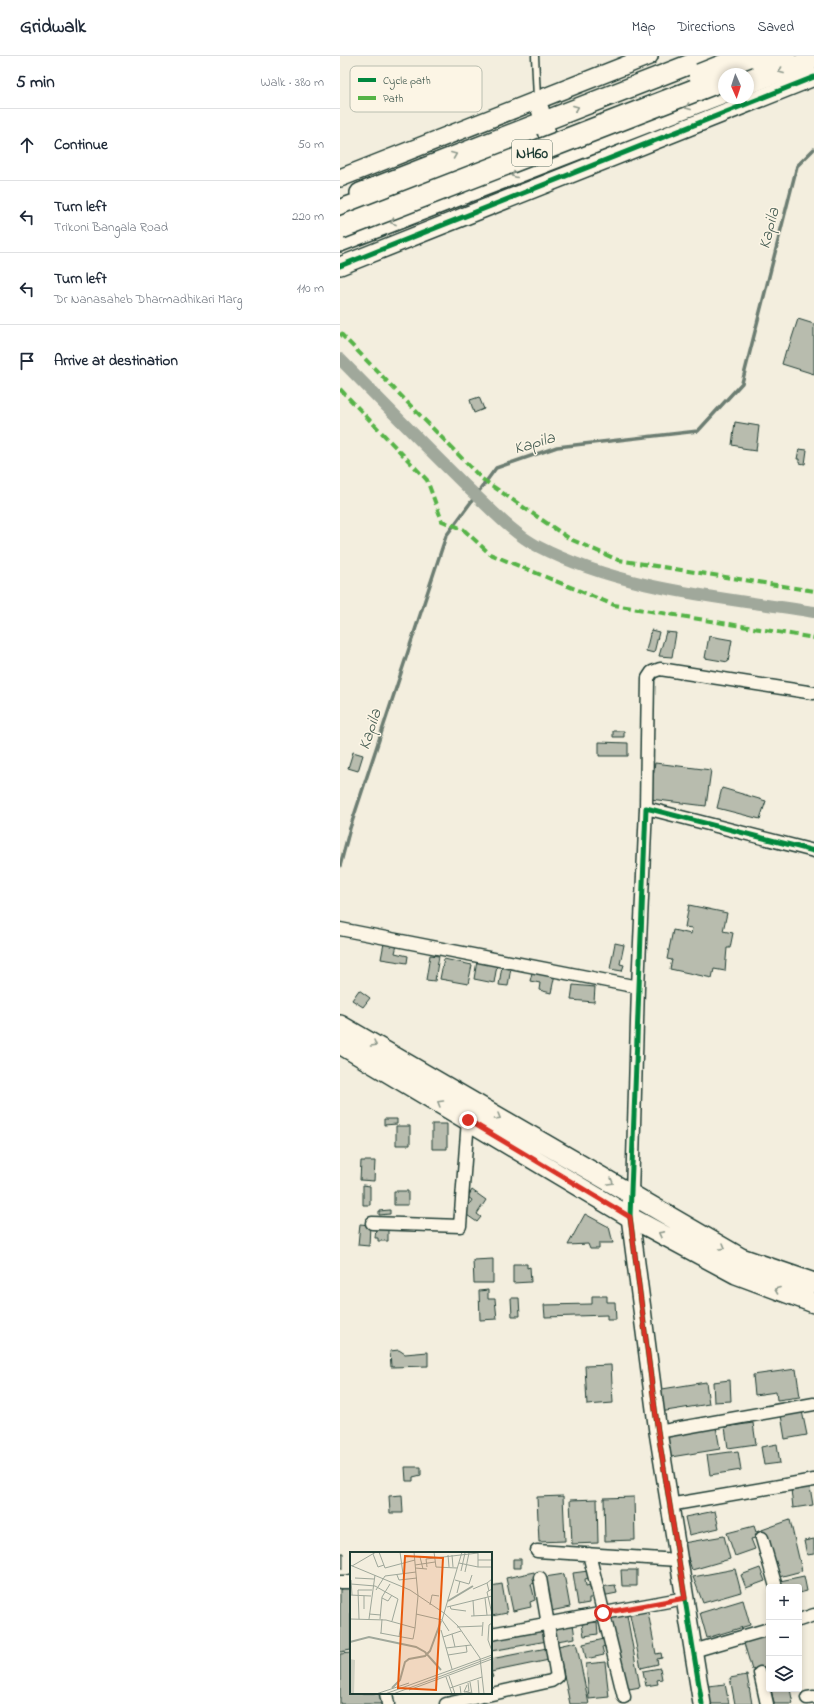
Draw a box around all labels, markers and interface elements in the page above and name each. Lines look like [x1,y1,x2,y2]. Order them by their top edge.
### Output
text: Gridwalk [20,14,86,41]
text: Map [632,17,655,38]
text: Directions [677,17,735,38]
text: Saved [757,17,794,38]
legend [350,66,482,112]
one-way arrow [778,67,785,75]
north arrow [718,68,754,104]
text: 5 min [16,70,55,95]
text: Walk · 380 m [261,73,324,92]
text: Cycle path [383,73,431,90]
text: Path [383,91,404,107]
one-way arrow [684,102,691,110]
one-way arrow [572,105,579,113]
icon: ahead [16,134,38,156]
text: Continue [54,134,108,156]
text: 50 m [298,135,324,154]
road number: NH60 [512,140,552,166]
one-way arrow [451,152,458,160]
one-way arrow [511,170,519,178]
text: Turn left [54,196,107,218]
water label: Kapila [752,204,787,252]
icon: left [16,206,38,228]
text: 220 m [292,207,324,226]
text: Trikoni Bangala Road [54,218,168,237]
one-way arrow [390,218,397,226]
text: Turn left [54,268,107,290]
icon: left [16,278,38,300]
text: 110 m [297,279,324,298]
text: Dr Nanasaheb Dharmadhikari Marg [54,290,243,309]
icon: arrive [16,350,38,372]
text: Arrive at destination [54,350,178,372]
water label: Kapila [511,425,559,461]
water label: Kapila [352,705,389,753]
one-way arrow [370,1040,377,1047]
one-way arrow [437,1101,444,1108]
route end [459,1111,477,1129]
one-way arrow [494,1112,501,1119]
one-way arrow [606,1178,614,1185]
one-way arrow [657,1231,665,1238]
one-way arrow [719,1243,726,1250]
one-way arrow [774,1287,781,1295]
inset map [350,1552,492,1694]
map controls [766,1584,802,1692]
button: + [766,1584,802,1620]
route start [594,1604,612,1622]
button: − [766,1620,802,1656]
button: layers [766,1656,802,1692]

